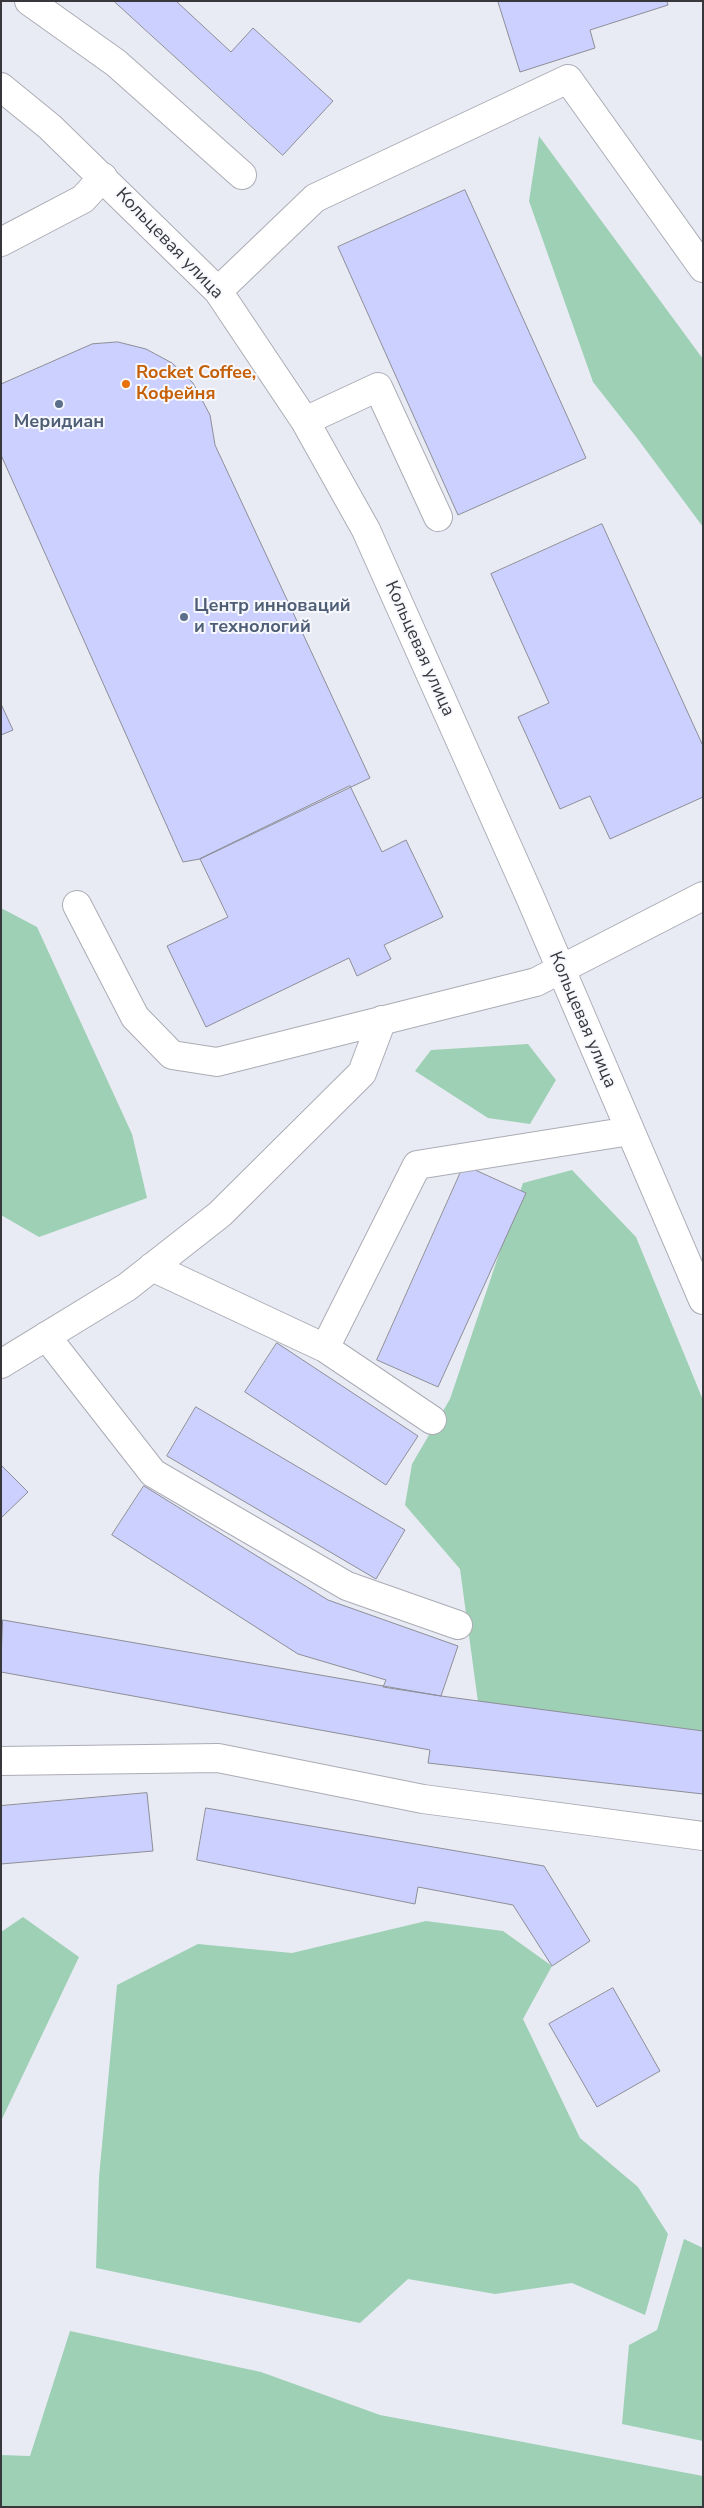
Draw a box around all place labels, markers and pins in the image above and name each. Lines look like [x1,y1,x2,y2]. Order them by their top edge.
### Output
place label: Rocket Coffee, Кофейня [136,363,256,406]
marker: Rocket Coffee, Кофейня [120,378,132,390]
marker: Меридиан [53,398,65,410]
place label: Меридиан [14,412,104,434]
place label: Центр инноваций и технологий [194,596,351,638]
marker: Центр инноваций и технологий [178,611,190,623]

